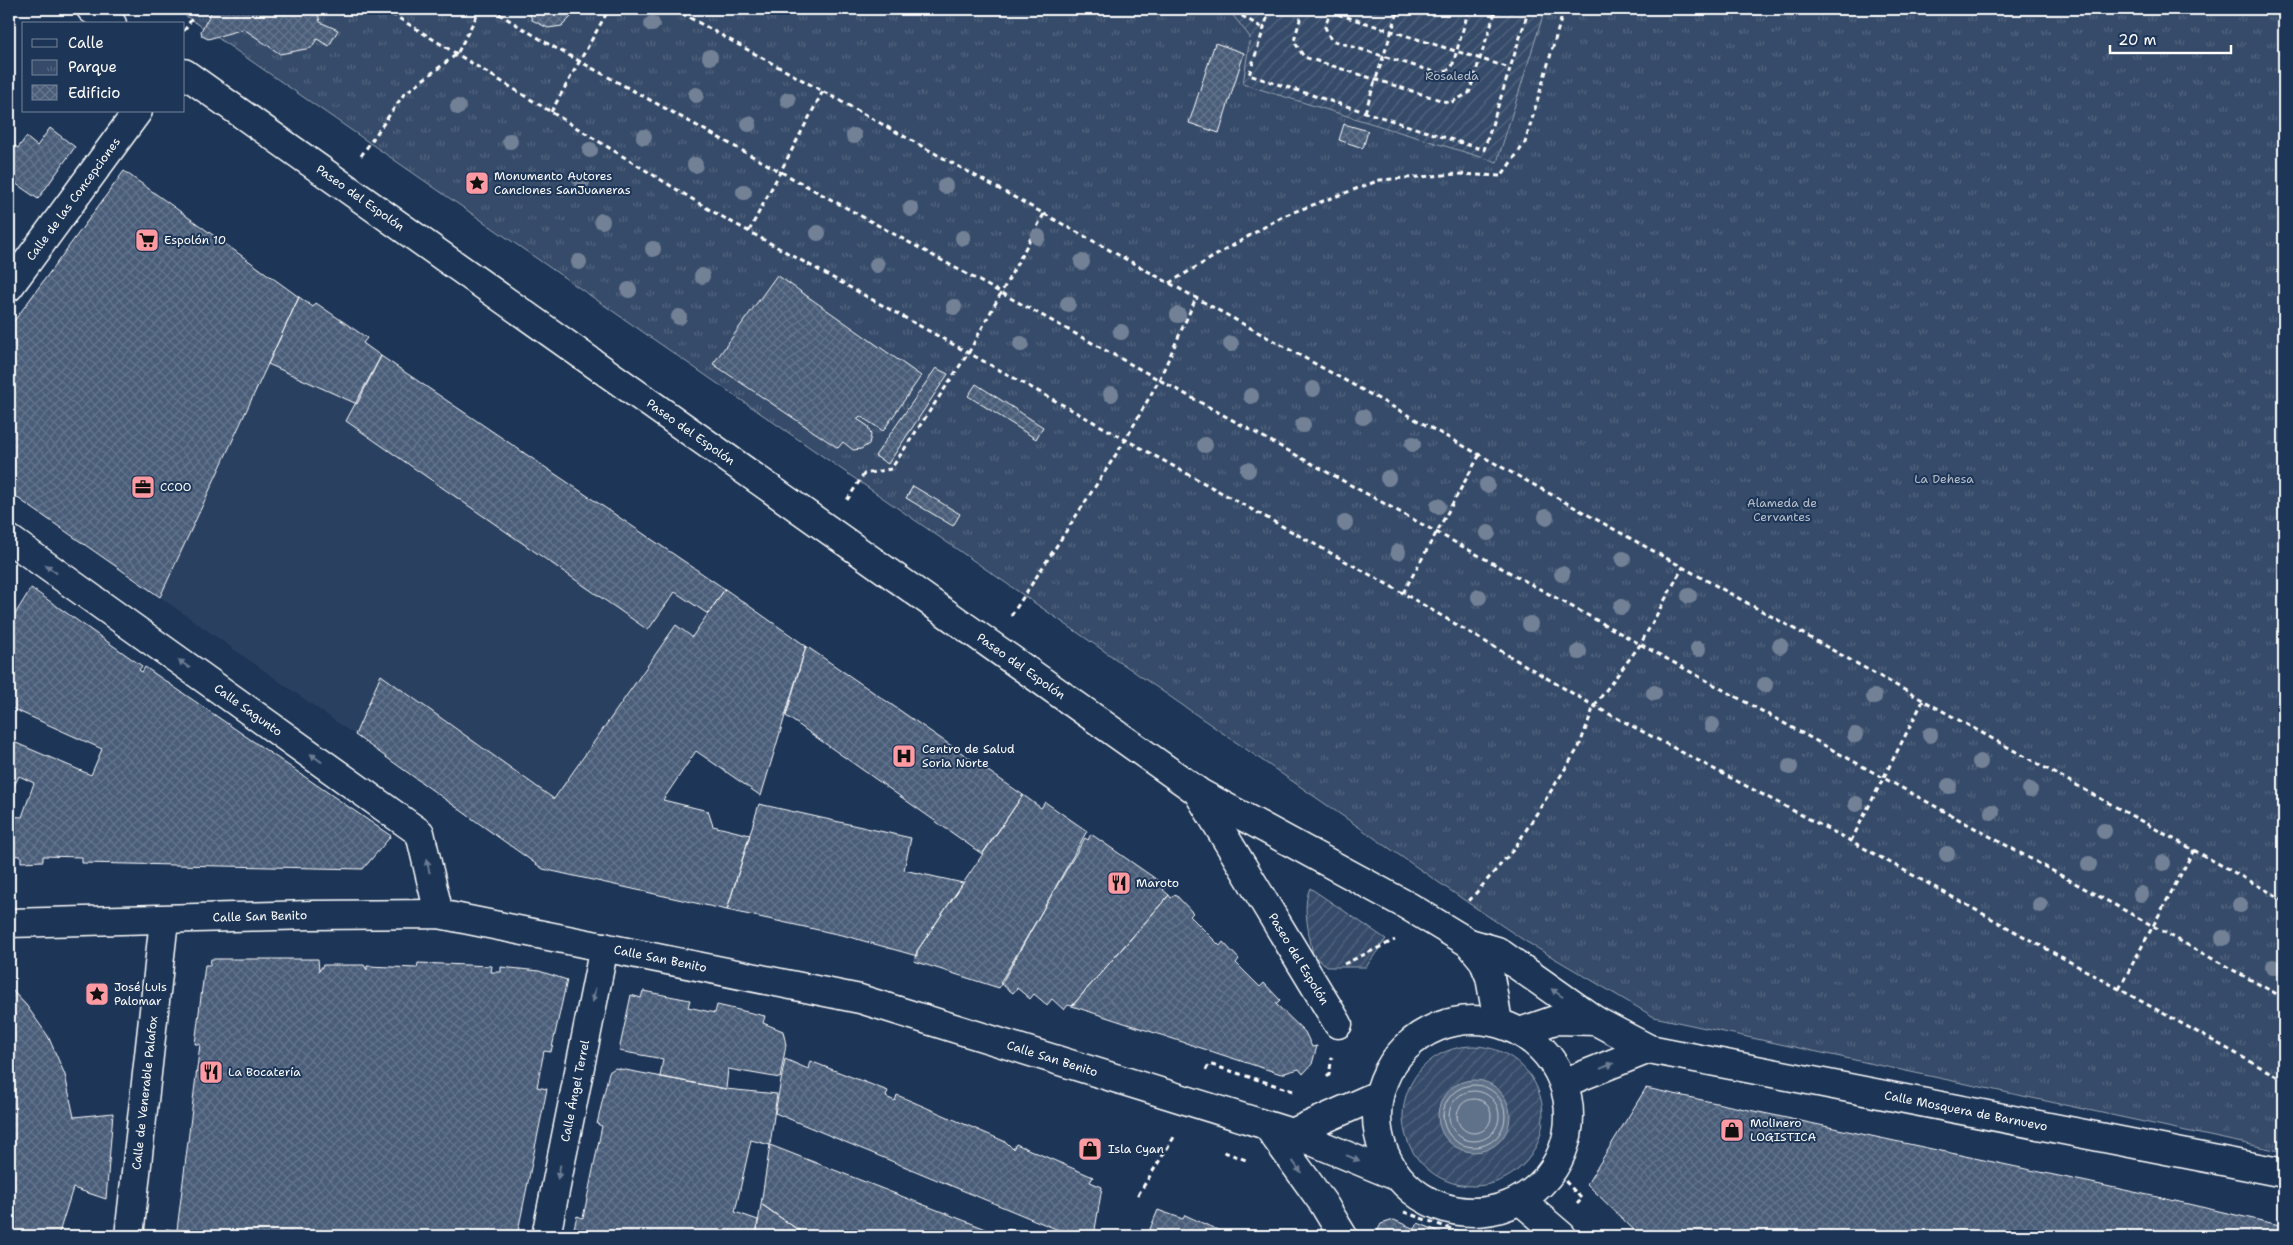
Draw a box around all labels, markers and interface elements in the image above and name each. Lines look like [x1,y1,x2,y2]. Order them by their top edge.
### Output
legend [22,22,185,112]
scale bar [2110,22,2232,54]
text: 20 m [2118,30,2157,50]
text: Calle [68,33,104,53]
text: Parque [68,57,117,77]
park label: Rosaleda [1425,68,1479,84]
text: Edificio [68,83,120,103]
street label: Calle de las Concepciones [23,134,124,264]
street label: Paseo del Espolón [313,161,408,235]
place label: Monumento Autores Canciones SanJuaneras [494,168,631,198]
place icon: Monumento Autores Canciones SanJuaneras [464,170,490,196]
supermarket icon: Espolón 10 [134,227,160,253]
place label: Espolón 10 [164,232,226,248]
street label: Paseo del Espolón [643,395,738,469]
park label: La Dehesa [1914,471,1974,487]
office icon: CCOO [130,474,156,500]
place label: CCOO [160,479,191,495]
park label: Alameda de Cervantes [1747,495,1817,525]
one-way arrow [44,564,58,574]
street label: Paseo del Espolón [974,630,1068,703]
one-way arrow [177,659,190,669]
street label: Calle Sagunto [211,680,285,740]
place label: Centro de Salud Soria Norte [922,741,1015,771]
hospital icon: Centro de Salud Soria Norte [891,743,917,769]
one-way arrow [309,753,323,763]
one-way arrow [424,859,432,874]
restaurant icon: Maroto [1106,870,1132,896]
place label: Maroto [1136,875,1179,891]
street label: Calle San Benito [213,907,307,926]
street label: Paseo del Espolón [1265,910,1333,1008]
street label: Calle San Benito [613,942,708,976]
place label: José Luis Palomar [114,979,167,1009]
place icon: José Luis Palomar [84,981,110,1007]
one-way arrow [590,987,598,1003]
one-way arrow [1550,988,1563,998]
street label: Calle de Venerable Palafox [128,1015,161,1171]
street label: Calle San Benito [1005,1037,1100,1080]
street label: Calle Ángel Terrel [557,1038,593,1143]
restaurant icon: La Bocatería [198,1059,224,1085]
one-way arrow [1599,1062,1614,1069]
place label: La Bocatería [228,1064,301,1080]
street label: Calle Mosquera de Barnuevo [1883,1087,2049,1135]
place label: Molinero LOGISTICA [1750,1115,1816,1145]
shop icon: Molinero LOGISTICA [1719,1117,1745,1143]
shop icon: Isla Cyan [1077,1136,1103,1162]
place label: Isla Cyan [1108,1141,1164,1157]
one-way arrow [1346,1155,1360,1163]
one-way arrow [1292,1160,1302,1174]
one-way arrow [555,1164,563,1180]

